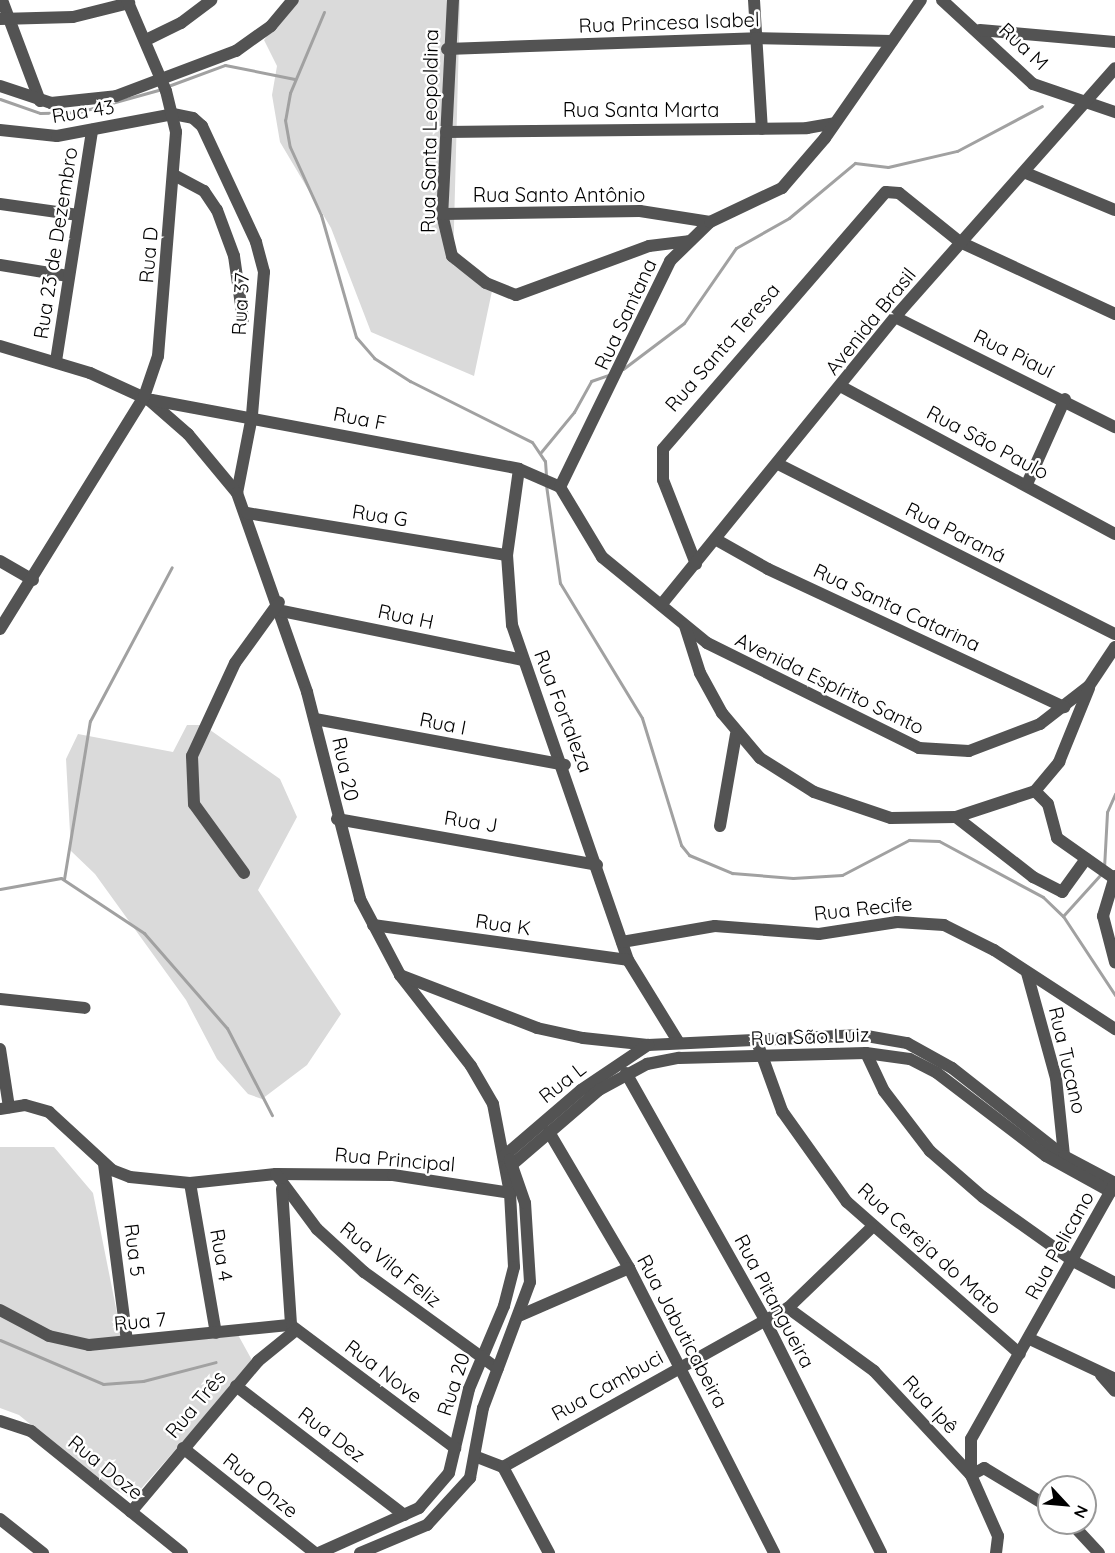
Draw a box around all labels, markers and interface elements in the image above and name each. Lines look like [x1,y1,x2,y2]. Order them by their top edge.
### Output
street label: Rua Princesa Isabel [578,7,760,37]
street label: Rua M [994,17,1054,75]
street label: Rua Santa Leopoldina [415,29,443,233]
street label: Rua 43 [50,94,116,128]
street label: Rua Santa Marta [563,97,719,121]
street label: Rua 23 de Dezembro [28,145,82,341]
street label: Rua Santo Antônio [473,182,645,206]
street label: Rua D [134,226,162,284]
street label: Rua Santana [589,255,661,373]
street label: Avenida Brasil [820,263,920,379]
street label: Rua 37 [226,272,254,336]
street label: Rua Santa Teresa [660,278,784,416]
street label: Rua Piauí [970,323,1058,383]
street label: Rua São Paulo [923,400,1053,484]
street label: Rua F [331,401,389,435]
street label: Rua Paraná [902,496,1010,568]
street label: Rua G [350,499,410,531]
street label: Rua Santa Catarina [810,558,984,656]
street label: Rua H [376,598,436,634]
street label: Avenida Espírito Santo [732,627,928,739]
street label: Rua Fortaleza [530,646,598,776]
street label: Rua I [418,707,468,739]
street label: Rua 20 [327,735,365,803]
street label: Rua J [443,805,499,837]
street label: Rua Recife [812,891,914,925]
street label: Rua K [474,908,532,940]
street label: Rua Tucano [1044,1004,1092,1116]
street label: Rua São Luiz [750,1022,870,1050]
street label: Rua L [534,1056,590,1108]
street label: Rua Principal [334,1142,456,1176]
street label: Rua Cereja do Mato [853,1177,1007,1319]
street label: Rua Pelicano [1019,1187,1099,1303]
street label: Rua Vila Feliz [336,1216,446,1312]
street label: Rua 5 [120,1222,150,1278]
street label: Rua 4 [206,1227,238,1283]
street label: Rua Pitangueira [730,1230,820,1372]
street label: Rua Jabuticabeira [632,1250,734,1412]
street label: Rua 7 [113,1307,167,1335]
street label: Rua Nove [341,1334,427,1408]
street label: Rua Cambuci [547,1345,667,1425]
street label: Rua 20 [432,1349,474,1419]
street label: Rua Três [160,1365,230,1443]
street label: Rua Ipê [898,1370,964,1438]
street label: Rua Dez [294,1401,370,1467]
street label: Rua Doze [64,1430,148,1504]
street label: Rua Onze [219,1447,303,1523]
north arrow [1037,1475,1097,1535]
text: N [1070,1502,1093,1522]

